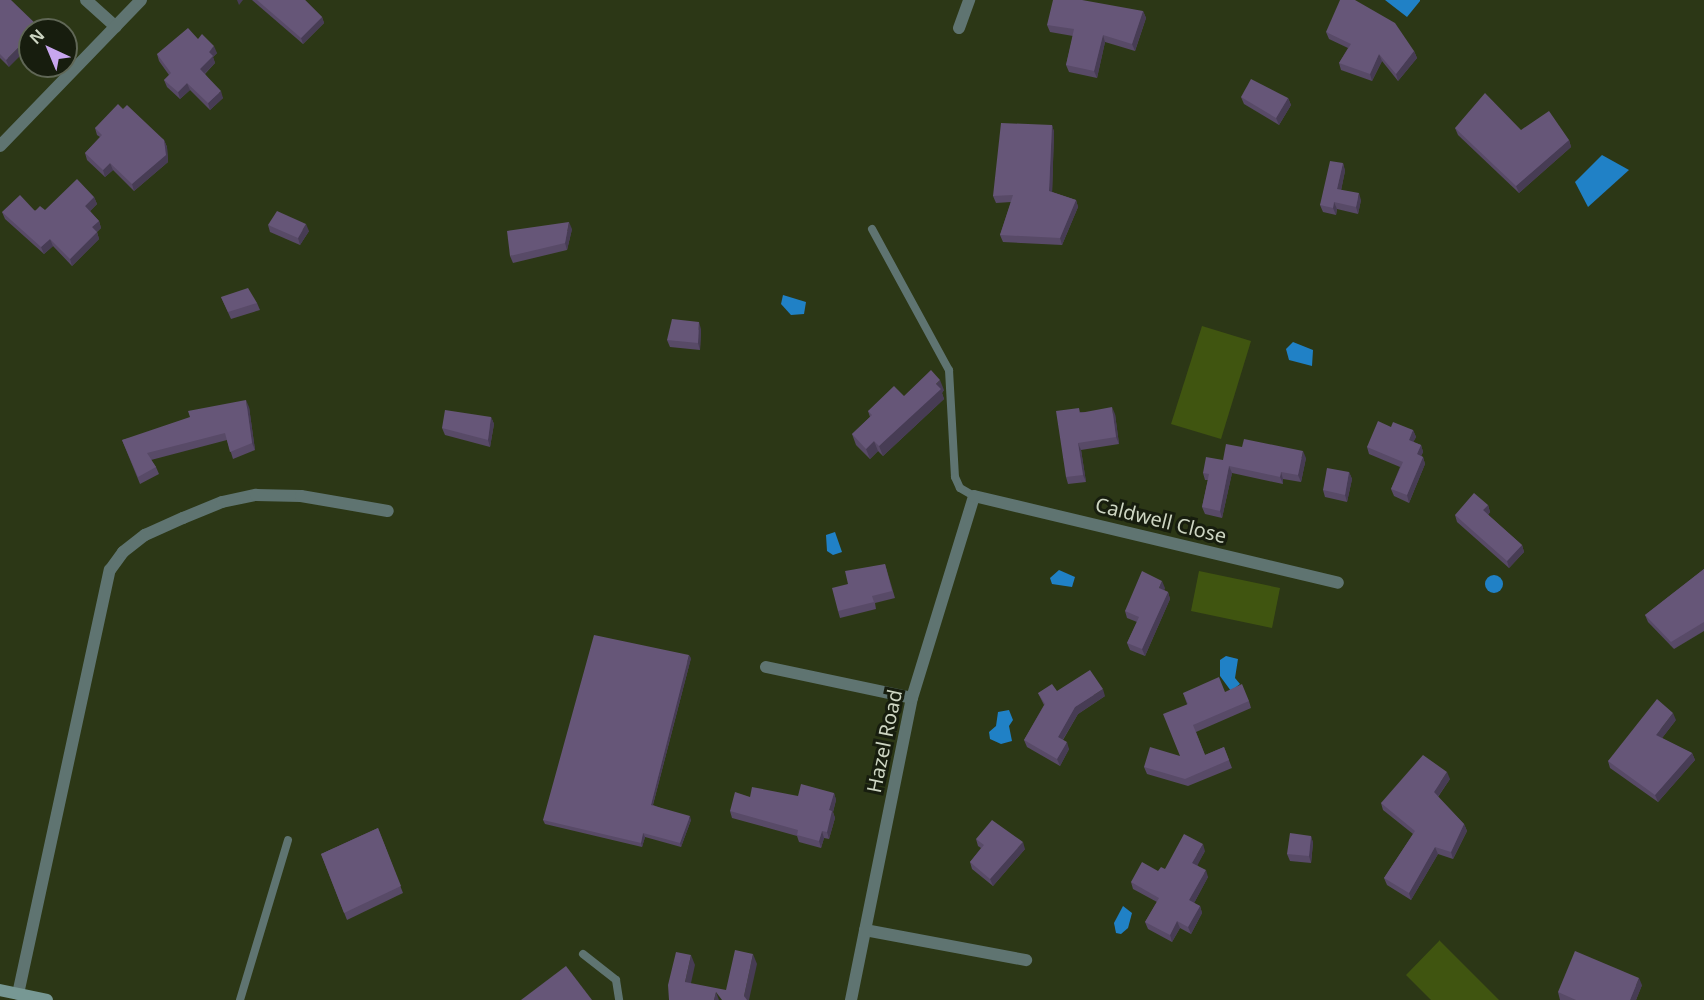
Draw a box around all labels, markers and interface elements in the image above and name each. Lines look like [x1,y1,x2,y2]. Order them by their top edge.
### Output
north arrow [18,18,78,78]
text: N [25,24,49,49]
street label: Caldwell Close [1093,492,1229,548]
street label: Hazel Road [861,687,907,795]

